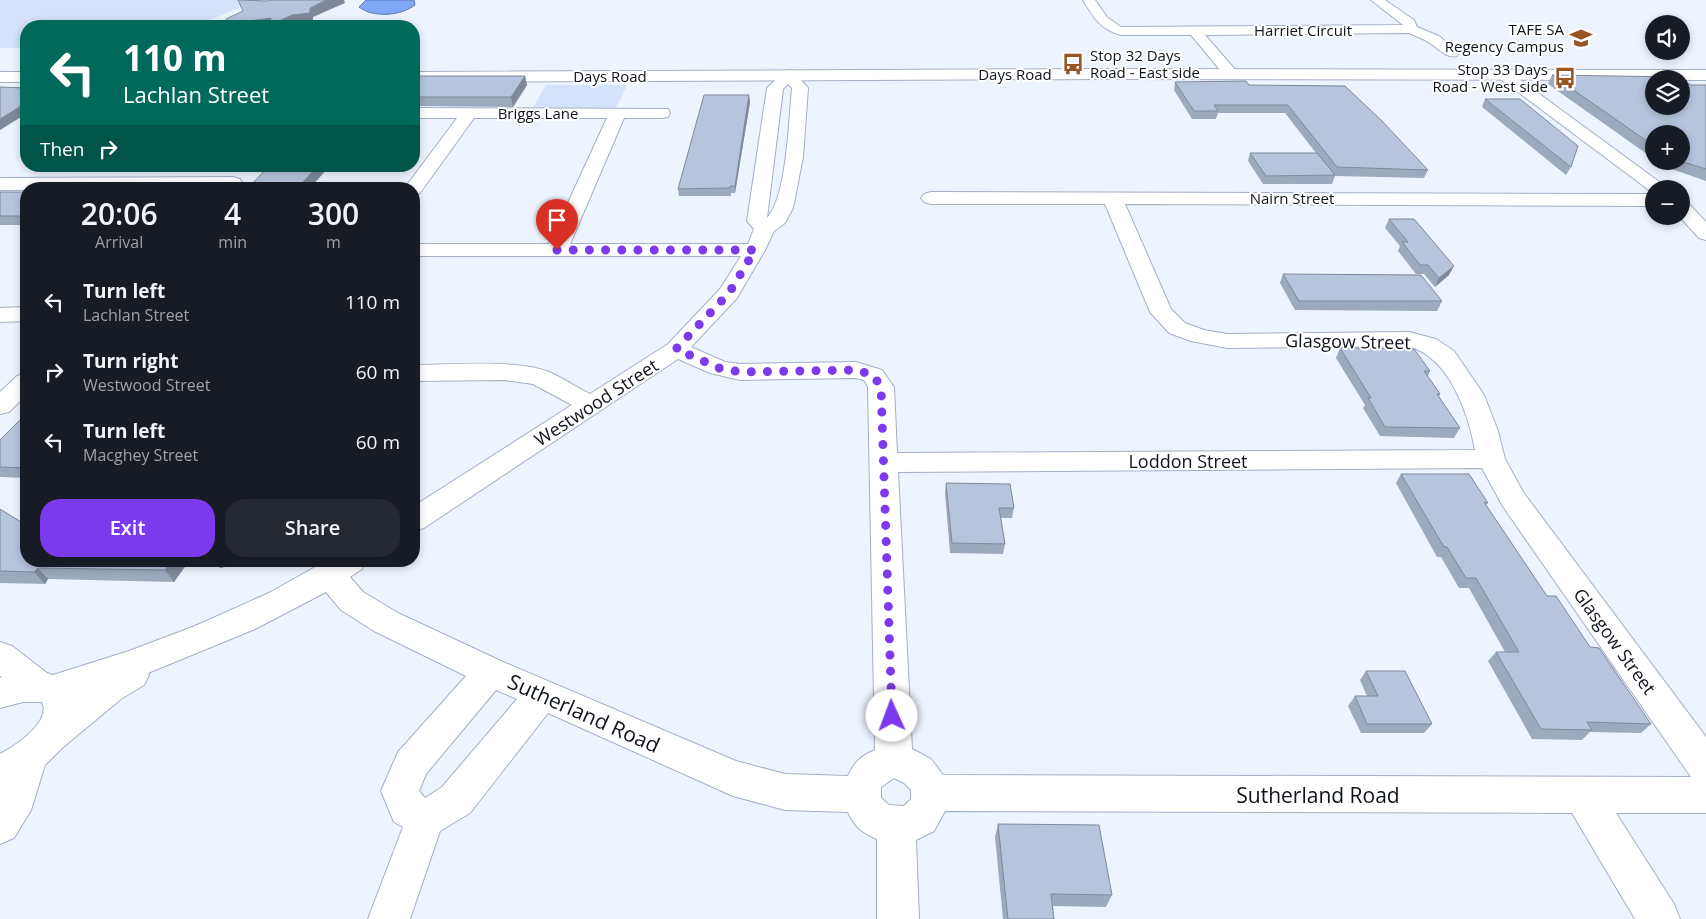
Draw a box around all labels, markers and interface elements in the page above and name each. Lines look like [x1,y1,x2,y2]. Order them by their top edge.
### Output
map controls [1645,15,1690,225]
button: sound [1645,15,1690,60]
place label: TAFE SA Regency Campus [1445,19,1565,56]
street label: Harriet Circuit [1254,20,1352,40]
school or university icon: TAFE SA Regency Campus [1568,25,1594,51]
text: 110 m [123,34,227,81]
icon: left [40,40,105,105]
place label: Stop 32 Days Road - East side [1090,45,1200,82]
bus stop icon: Stop 32 Days Road - East side [1060,51,1086,77]
place label: Stop 33 Days Road - West side [1432,59,1548,96]
street label: Days Road [978,64,1052,84]
bus stop icon: Stop 33 Days Road - West side [1552,65,1578,91]
street label: Days Road [573,66,647,86]
button: layers [1645,70,1690,115]
text: Lachlan Street [123,79,269,109]
street label: Briggs Lane [498,103,578,123]
button: + [1645,125,1690,170]
icon: right [94,135,122,163]
text: Then [40,136,84,162]
button: − [1645,180,1690,225]
street label: Nairn Street [1250,188,1334,208]
text: 20:06 [81,193,158,234]
text: 4 [224,193,241,234]
text: 300 [308,193,359,234]
pin [536,199,578,250]
icon: arrive [543,206,571,234]
text: Arrival [95,231,143,253]
text: min [218,231,247,253]
text: m [326,231,341,253]
text: Turn left [83,278,165,304]
icon: left [40,288,68,316]
text: 110 m [345,289,400,315]
text: Lachlan Street [83,304,189,326]
street label: Glasgow Street [1285,328,1411,354]
text: Turn right [83,348,178,374]
street label: Westwood Street [529,353,663,451]
icon: right [40,358,68,386]
text: 60 m [356,359,400,385]
text: Westwood Street [83,374,210,396]
text: Turn left [83,418,165,444]
icon: left [40,428,68,456]
text: 60 m [356,429,400,455]
text: Macghey Street [83,444,198,466]
street label: Loddon Street [1128,449,1248,473]
button: Exit [40,499,215,557]
button: Share [225,499,400,557]
street label: Glasgow Street [1568,583,1662,699]
street label: Sutherland Road [504,667,664,759]
position arrow [865,689,917,741]
street label: Sutherland Road [1236,781,1400,809]

